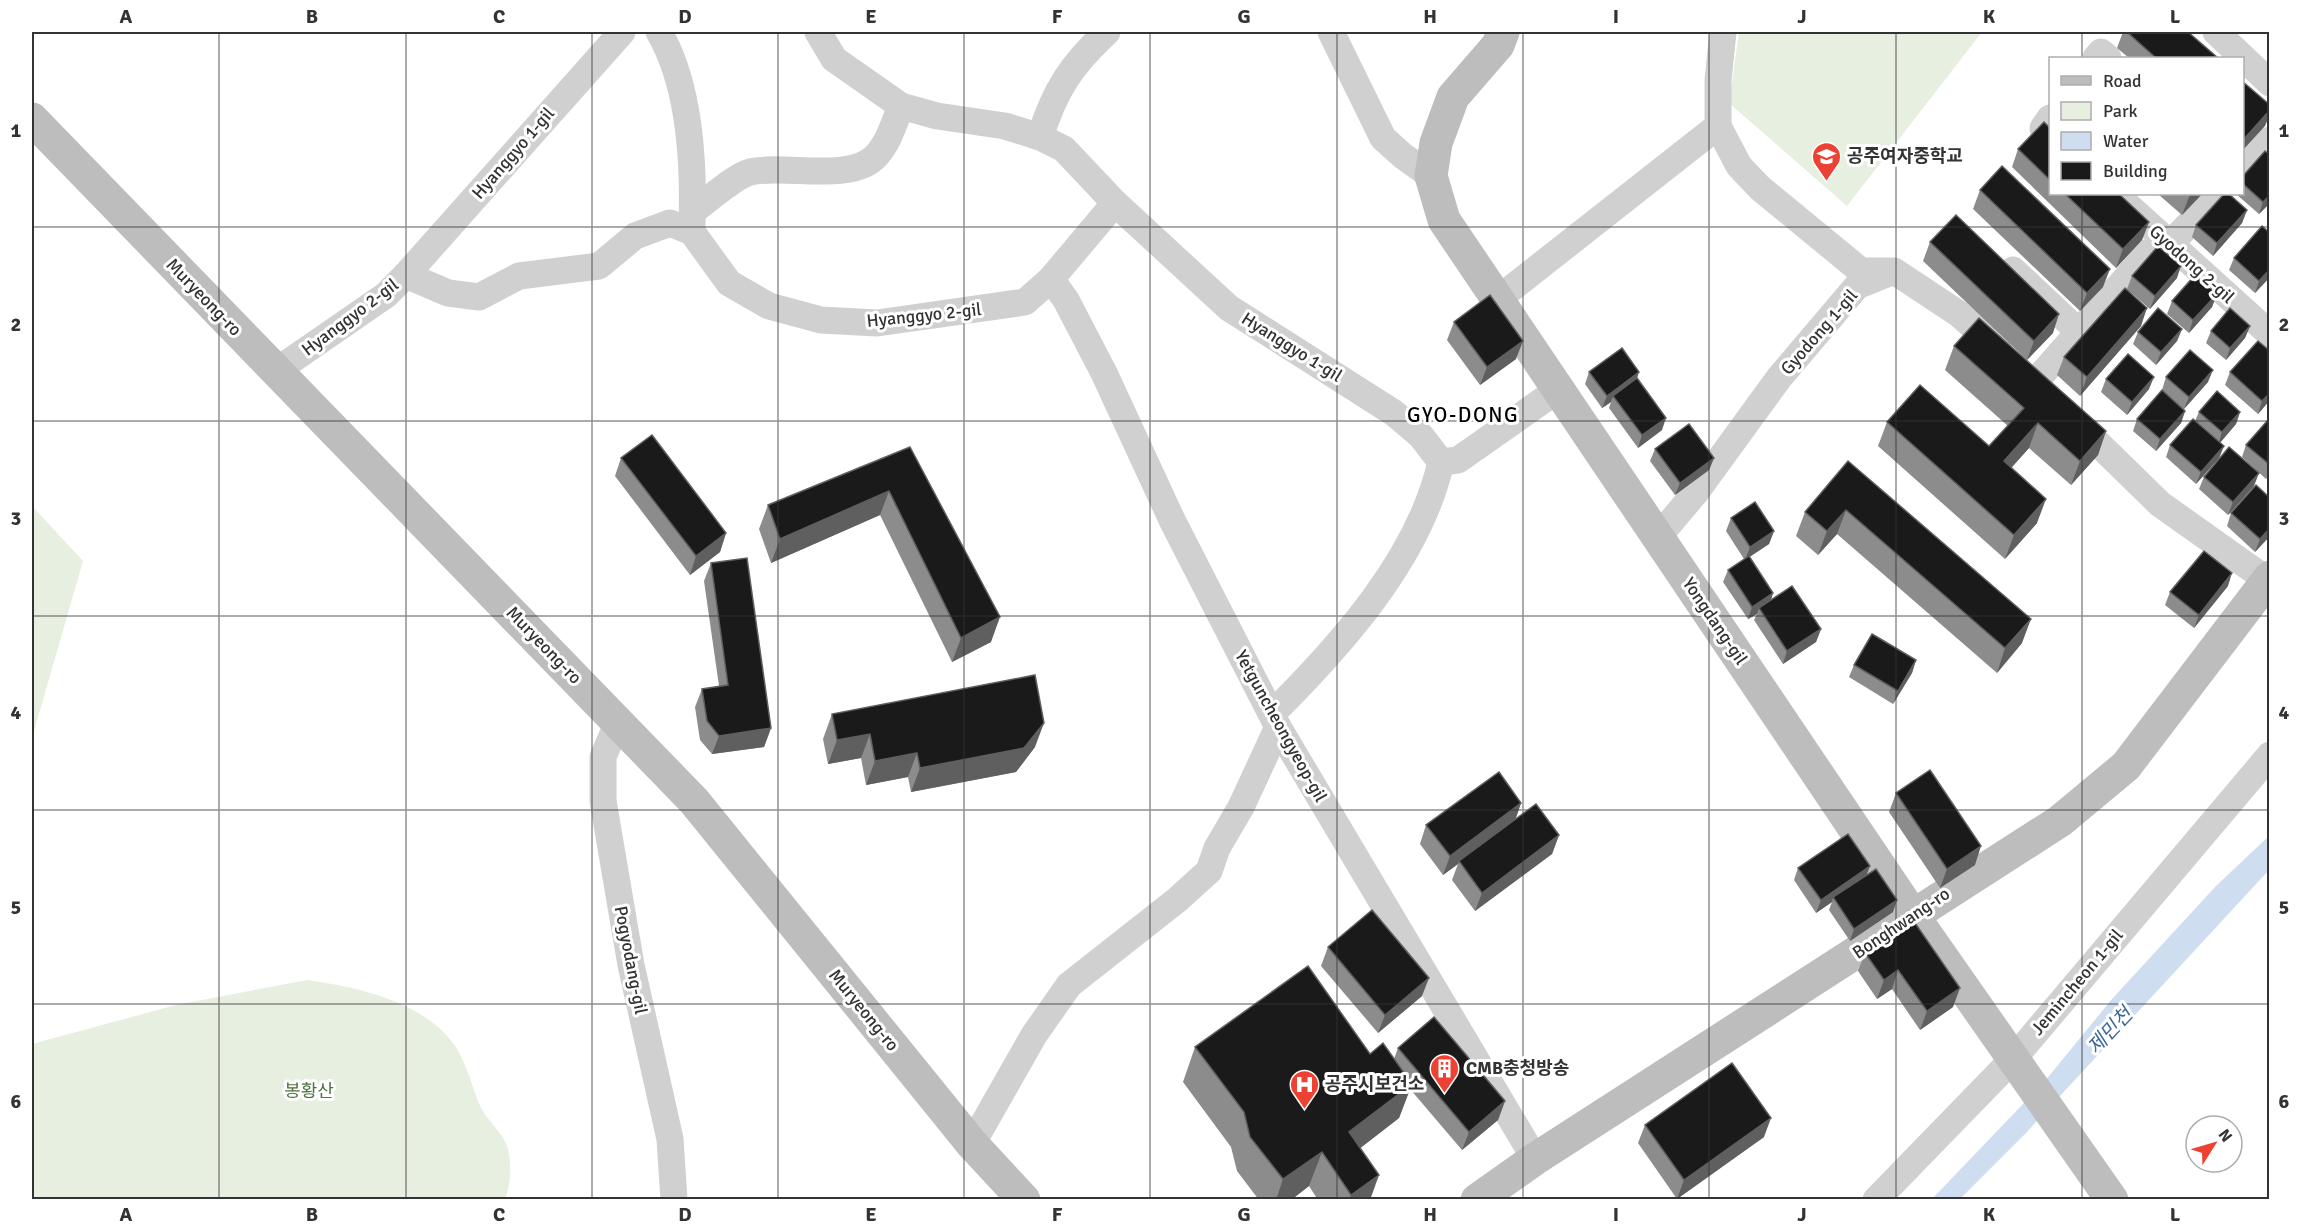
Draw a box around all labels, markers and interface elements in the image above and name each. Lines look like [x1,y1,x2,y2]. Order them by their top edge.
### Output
text: A [120,4,133,29]
text: B [306,4,318,29]
text: C [493,4,505,29]
text: D [678,4,692,29]
text: E [865,4,877,29]
text: F [1052,4,1063,29]
text: G [1237,4,1251,29]
text: H [1423,4,1437,29]
text: I [1613,4,1619,29]
text: J [1797,4,1807,29]
text: K [1983,4,1996,29]
text: L [2170,4,2181,29]
legend [2049,57,2244,195]
text: Road [2103,70,2142,92]
text: Park [2103,100,2138,122]
street label: Hyanggyo 1-gil [467,102,559,204]
text: 1 [11,118,22,143]
text: 1 [2279,118,2290,143]
text: Water [2103,130,2149,152]
school or university icon: 공주여자중학교 [1810,140,1842,182]
place label: 공주여자중학교 [1847,145,1963,167]
text: Building [2103,160,2167,182]
street label: Gyodong 2-gil [2145,220,2239,308]
street label: Muryeong-ro [162,254,246,340]
street label: Hyanggyo 2-gil [297,273,403,361]
street label: Gyodong 1-gil [1776,285,1862,379]
street label: Hyanggyo 2-gil [865,298,983,332]
street label: Hyanggyo 1-gil [1238,307,1346,387]
text: 2 [11,312,21,337]
text: 2 [2279,312,2289,337]
district label: GYO-DONG [1407,402,1519,428]
text: 3 [11,506,21,531]
text: 3 [2279,506,2289,531]
street label: Yongdang-gil [1678,573,1752,669]
street label: Muryeong-ro [502,602,586,688]
street label: Yetguncheongyeop-gil [1230,646,1332,806]
text: 4 [11,700,22,725]
text: 4 [2279,700,2290,725]
street label: Bonghwang-ro [1848,882,1954,964]
text: 5 [11,895,21,920]
text: 5 [2279,895,2289,920]
street label: Pogyodang-gil [610,904,652,1016]
street label: Jemincheon 1-gil [2026,925,2128,1039]
street label: Muryeong-ro [824,964,904,1056]
water label: 제민천 [2082,1000,2140,1060]
building icon: CMB충청방송 [1429,1052,1461,1094]
place label: CMB충청방송 [1466,1057,1569,1079]
hospital icon: 공주시보건소 [1288,1068,1320,1110]
place label: 공주시보건소 [1325,1073,1424,1095]
park label: 봉황산 [284,1080,334,1102]
text: 6 [11,1089,22,1114]
text: 6 [2279,1089,2290,1114]
north arrow [2184,1114,2244,1174]
text: N [2214,1125,2237,1146]
text: A [120,1202,133,1227]
text: B [306,1202,318,1227]
text: C [493,1202,505,1227]
text: D [678,1202,692,1227]
text: E [865,1202,877,1227]
text: F [1052,1202,1063,1227]
text: G [1237,1202,1251,1227]
text: H [1423,1202,1437,1227]
text: I [1613,1202,1619,1227]
text: J [1797,1202,1807,1227]
text: K [1983,1202,1996,1227]
text: L [2170,1202,2181,1227]

